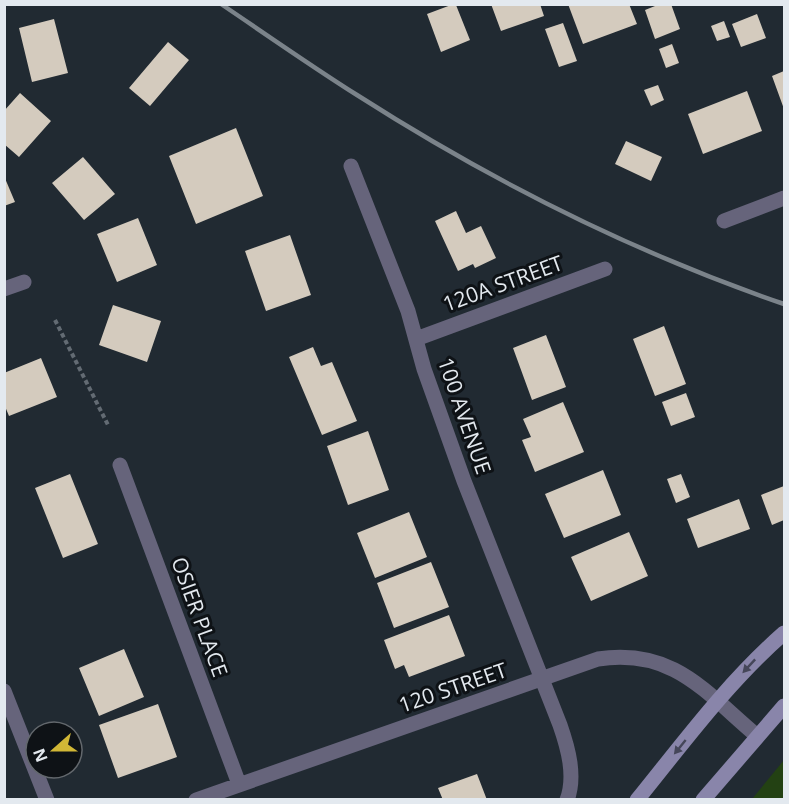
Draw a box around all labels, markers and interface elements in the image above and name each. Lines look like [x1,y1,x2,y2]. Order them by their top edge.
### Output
street label: 120A STREET [439,248,567,318]
street label: 100 AVENUE [432,354,498,478]
street label: OSIER PLACE [165,553,235,680]
street label: 120 STREET [395,655,511,719]
one-way arrow [743,658,756,673]
north arrow [24,720,84,780]
one-way arrow [673,739,686,755]
text: N [27,745,53,765]

